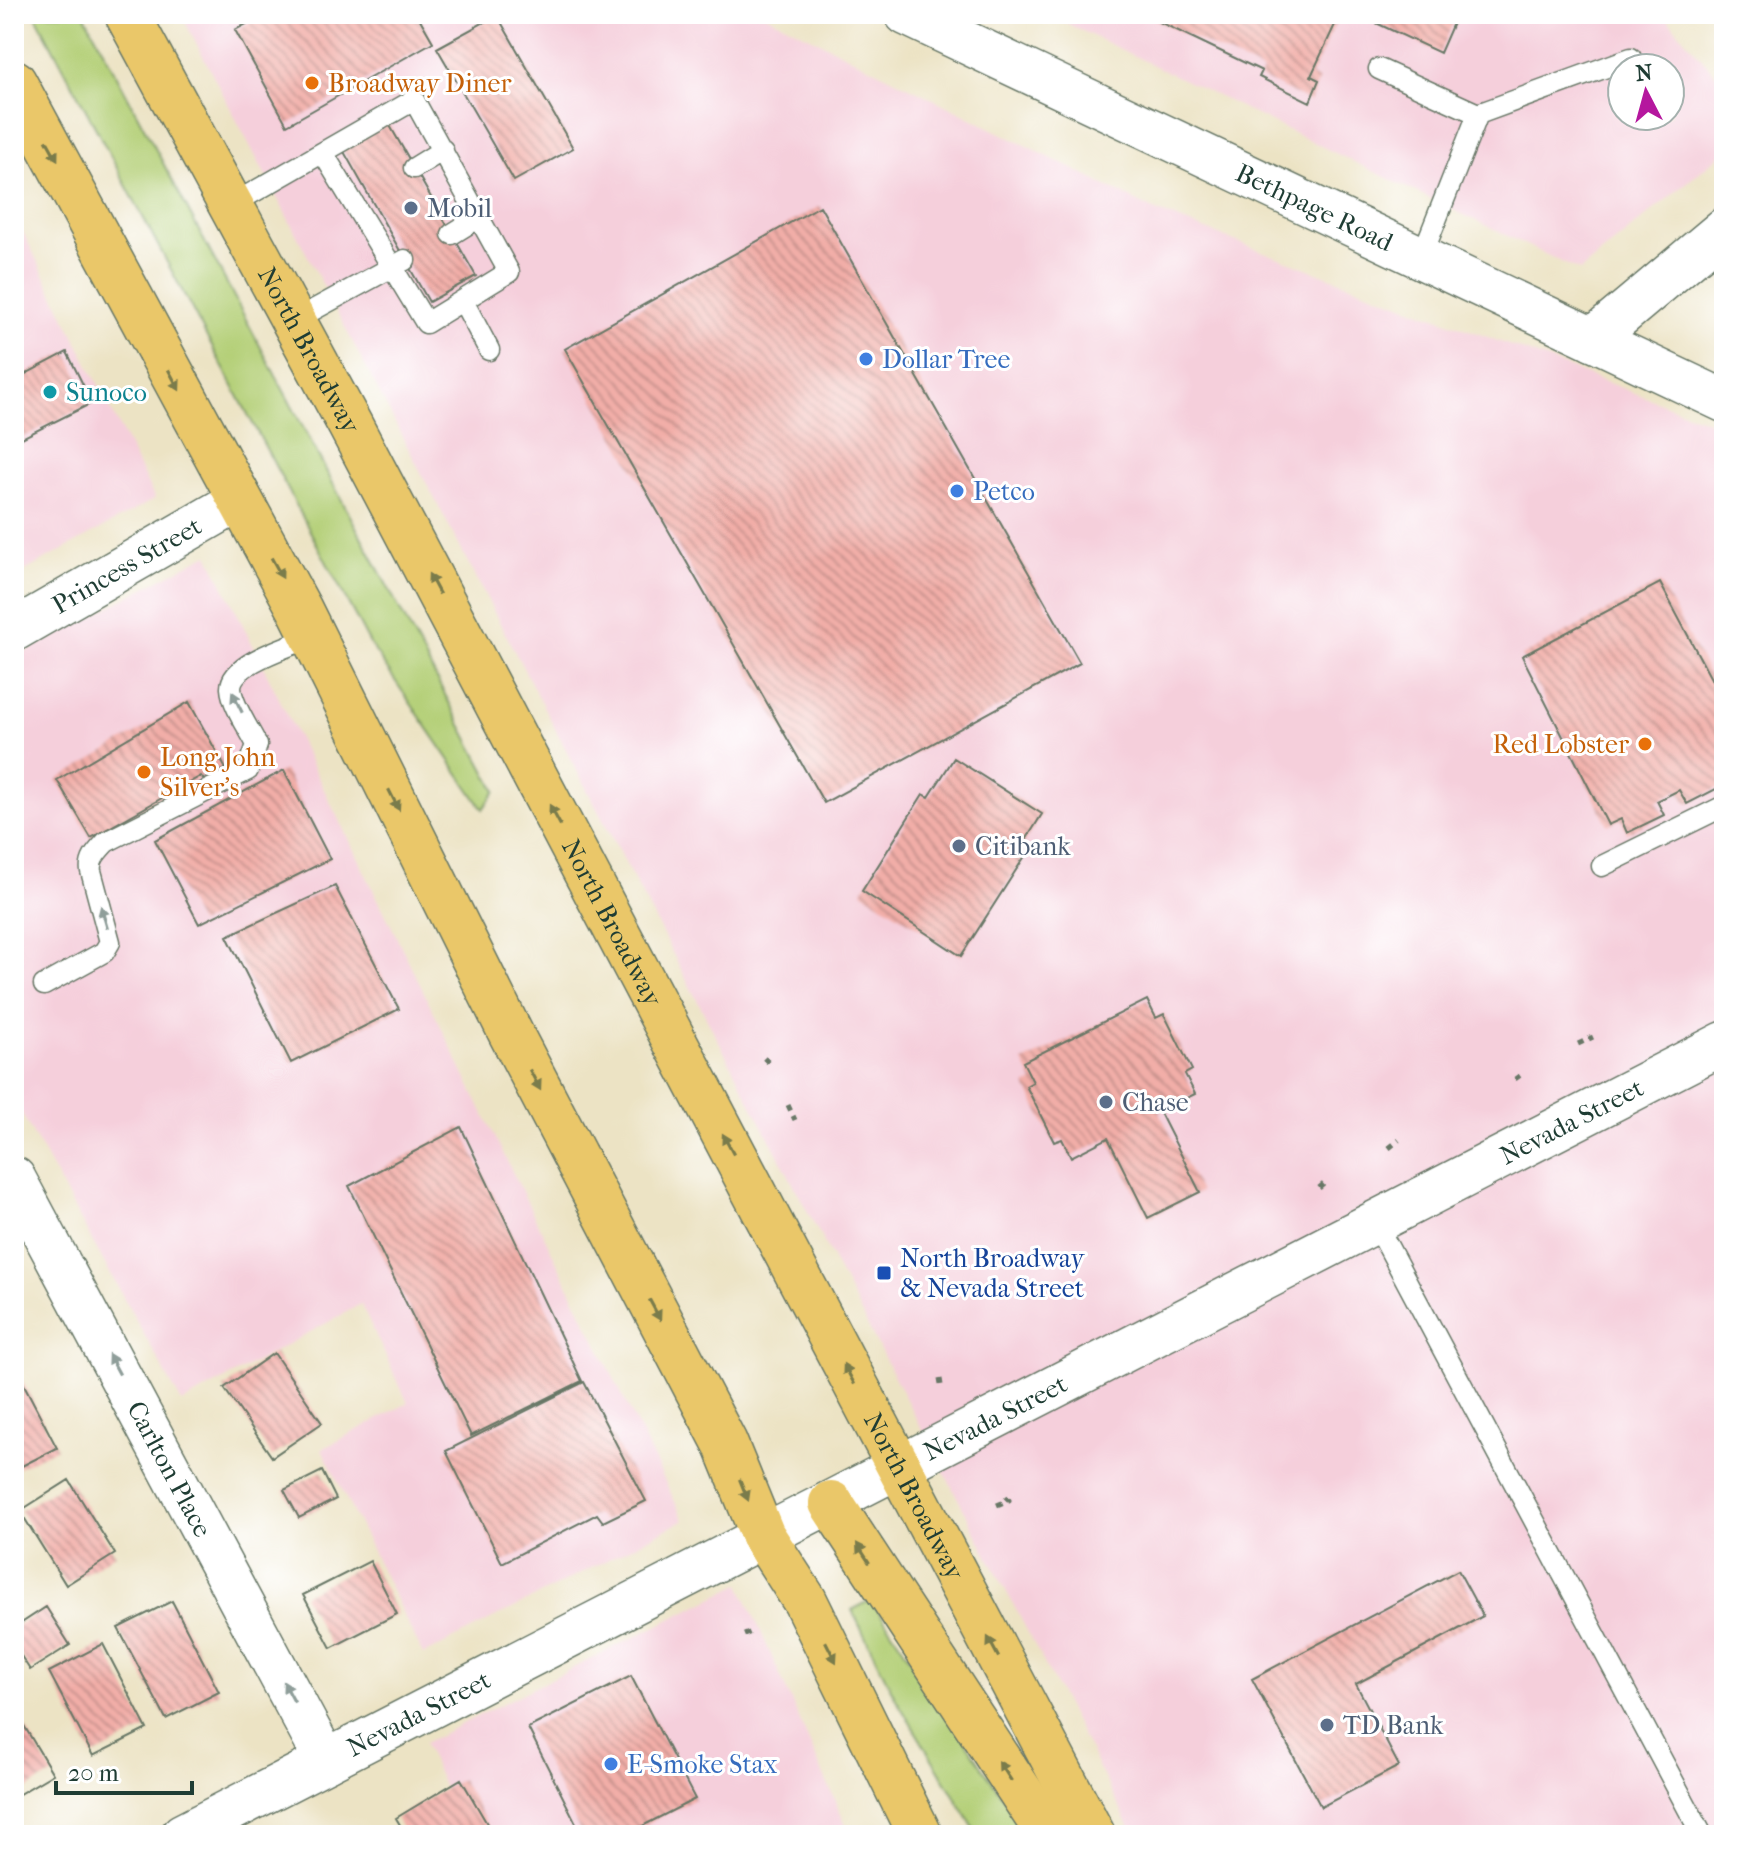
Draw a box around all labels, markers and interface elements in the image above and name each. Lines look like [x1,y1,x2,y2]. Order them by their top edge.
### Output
north arrow [1606,52,1686,132]
text: N [1634,59,1654,87]
place label: Broadway Diner [328,68,512,99]
marker: Broadway Diner [303,74,321,92]
one-way arrow [45,139,59,161]
street label: Bethpage Road [1231,157,1399,258]
place label: Mobil [427,193,492,224]
marker: Mobil [402,199,420,217]
street label: North Broadway [251,262,367,440]
place label: Dollar Tree [882,344,1010,375]
marker: Dollar Tree [857,350,875,368]
one-way arrow [167,368,180,391]
place label: Sunoco [66,377,147,408]
marker: Sunoco [41,383,59,401]
place label: Petco [973,476,1035,507]
marker: Petco [948,482,966,500]
street label: Princess Street [47,510,208,621]
one-way arrow [270,557,284,580]
one-way arrow [427,573,440,596]
one-way arrow [230,691,244,714]
place label: Red Lobster [1493,729,1629,760]
marker: Red Lobster [1636,735,1654,753]
place label: Long John Silver's [160,742,275,803]
marker: Long John Silver's [135,763,153,781]
one-way arrow [388,789,401,812]
one-way arrow [548,803,561,826]
place label: Citibank [975,831,1071,862]
street label: North Broadway [555,834,669,1013]
marker: Citibank [950,837,968,855]
one-way arrow [97,905,110,929]
one-way arrow [528,1068,541,1091]
street label: Nevada Street [1495,1072,1649,1171]
place label: Chase [1122,1087,1189,1118]
marker: Chase [1097,1093,1115,1111]
one-way arrow [721,1133,735,1155]
place label: North Broadway & Nevada Street [900,1243,1086,1304]
marker: North Broadway & Nevada Street [875,1264,893,1282]
one-way arrow [649,1299,662,1322]
one-way arrow [107,1353,121,1375]
one-way arrow [842,1363,856,1385]
street label: Nevada Street [918,1368,1073,1468]
street label: Carlton Place [120,1396,218,1543]
street label: North Broadway [857,1407,971,1586]
one-way arrow [738,1478,751,1502]
one-way arrow [856,1542,871,1564]
one-way arrow [987,1635,1000,1658]
one-way arrow [824,1641,837,1664]
street label: Nevada Street [342,1664,496,1764]
one-way arrow [282,1681,295,1704]
place label: TD Bank [1343,1710,1444,1741]
marker: TD Bank [1318,1716,1336,1734]
scale bar [56,1745,192,1795]
place label: E-Smoke Stax [627,1749,778,1780]
marker: E-Smoke Stax [602,1755,620,1773]
text: 20 m [68,1759,119,1787]
one-way arrow [998,1760,1013,1781]

